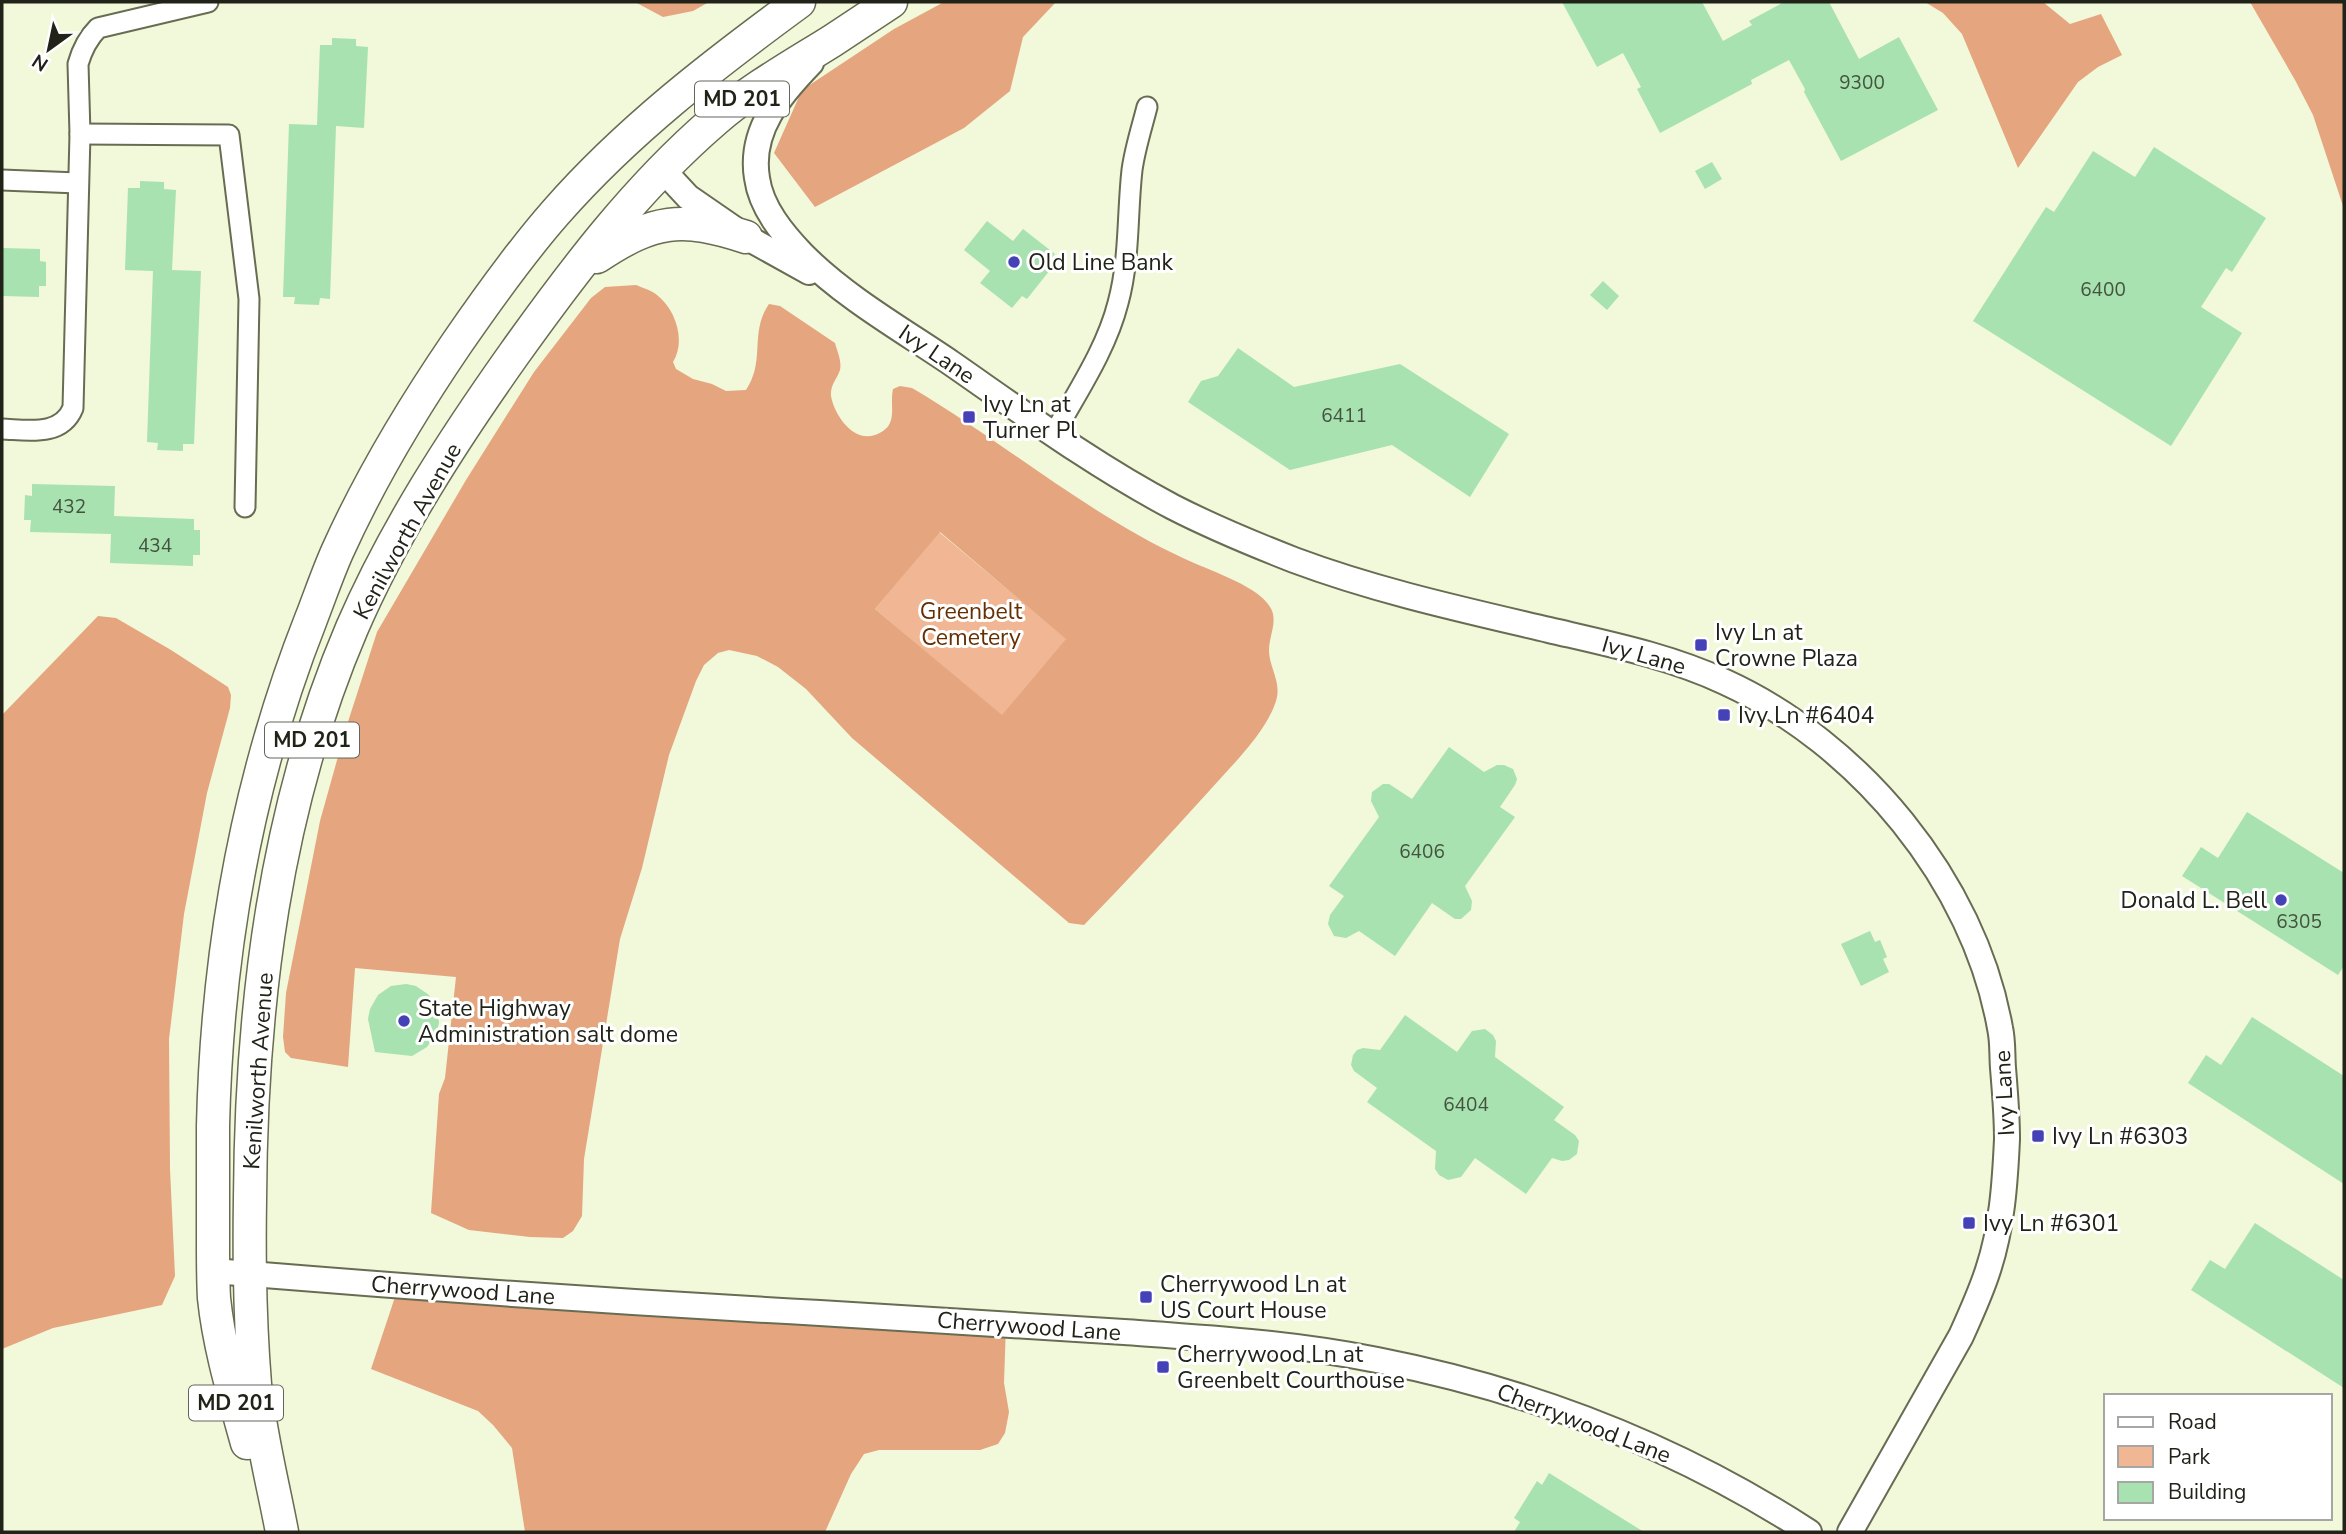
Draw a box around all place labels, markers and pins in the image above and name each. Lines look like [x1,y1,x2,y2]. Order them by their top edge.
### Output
place label: Old Line Bank [1028,247,1173,278]
marker: Old Line Bank [1006,254,1022,270]
place label: Ivy Ln at Turner Pl [983,389,1077,446]
marker: Ivy Ln at Turner Pl [961,409,977,425]
place label: Ivy Ln at Crowne Plaza [1715,617,1858,674]
marker: Ivy Ln at Crowne Plaza [1693,637,1709,653]
place label: Ivy Ln #6404 [1738,700,1874,731]
marker: Ivy Ln #6404 [1716,707,1732,723]
place label: Donald L. Bell [2121,885,2267,916]
marker: Donald L. Bell [2273,892,2289,908]
place label: State Highway Administration salt dome [418,993,678,1050]
marker: State Highway Administration salt dome [396,1013,412,1029]
place label: Ivy Ln #6303 [2052,1121,2188,1152]
marker: Ivy Ln #6303 [2030,1128,2046,1144]
place label: Ivy Ln #6301 [1983,1208,2119,1239]
marker: Ivy Ln #6301 [1961,1215,1977,1231]
place label: Cherrywood Ln at US Court House [1160,1269,1347,1326]
marker: Cherrywood Ln at US Court House [1138,1289,1154,1305]
place label: Cherrywood Ln at Greenbelt Courthouse [1177,1339,1405,1396]
marker: Cherrywood Ln at Greenbelt Courthouse [1155,1359,1171,1375]

